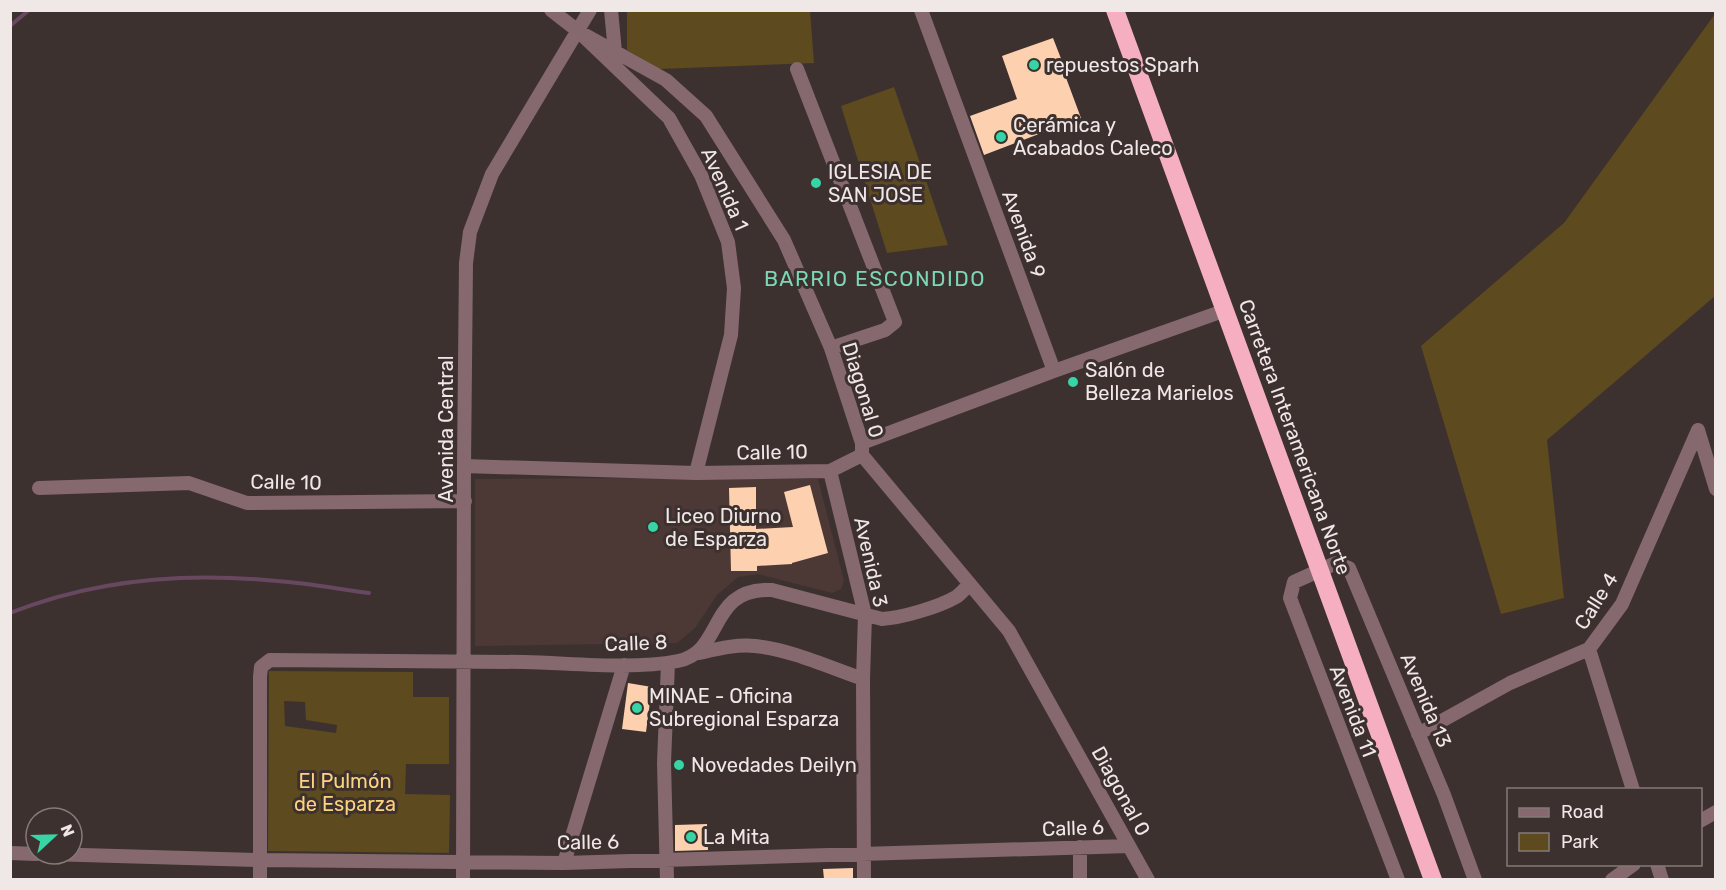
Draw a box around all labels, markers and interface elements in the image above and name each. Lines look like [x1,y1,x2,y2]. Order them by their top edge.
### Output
place label: repuestos Sparh [1046,53,1200,77]
marker: repuestos Sparh [1027,58,1041,72]
place label: Cerámica y Acabados Caleco [1013,113,1173,160]
marker: Cerámica y Acabados Caleco [994,130,1008,144]
street label: Avenida 1 [696,144,754,234]
place label: IGLESIA DE SAN JOSE [828,160,932,207]
marker: IGLESIA DE SAN JOSE [809,176,823,190]
street label: Avenida 9 [997,187,1051,281]
district label: BARRIO ESCONDIDO [764,266,986,291]
street label: Carretera Interamericana Norte [1234,296,1356,578]
street label: Diagonal 0 [837,339,889,441]
street label: Avenida Central [434,355,458,503]
place label: Salón de Belleza Marielos [1085,358,1234,405]
marker: Salón de Belleza Marielos [1066,375,1080,389]
street label: Calle 10 [736,439,808,465]
street label: Calle 10 [250,469,322,495]
place label: Liceo Diurno de Esparza [665,504,782,551]
street label: Avenida 3 [849,515,893,609]
marker: Liceo Diurno de Esparza [646,520,660,534]
street label: Calle 4 [1569,568,1623,634]
street label: Calle 8 [604,630,668,656]
street label: Avenida 13 [1395,649,1457,751]
street label: Avenida 11 [1324,662,1382,760]
place label: MINAE - Oficina Subregional Esparza [649,684,839,731]
marker: MINAE - Oficina Subregional Esparza [630,701,644,715]
street label: Diagonal 0 [1087,742,1155,840]
place label: Novedades Deilyn [691,753,857,777]
marker: Novedades Deilyn [672,758,686,772]
park label: El Pulmón de Esparza [294,769,396,816]
legend [1507,788,1702,866]
text: Road [1561,801,1604,823]
north arrow [24,806,84,866]
street label: Calle 6 [1041,815,1105,841]
text: N [56,822,78,839]
place label: La Mita [703,825,770,849]
street label: Calle 6 [557,829,619,855]
marker: La Mita [684,830,698,844]
text: Park [1561,831,1599,853]

